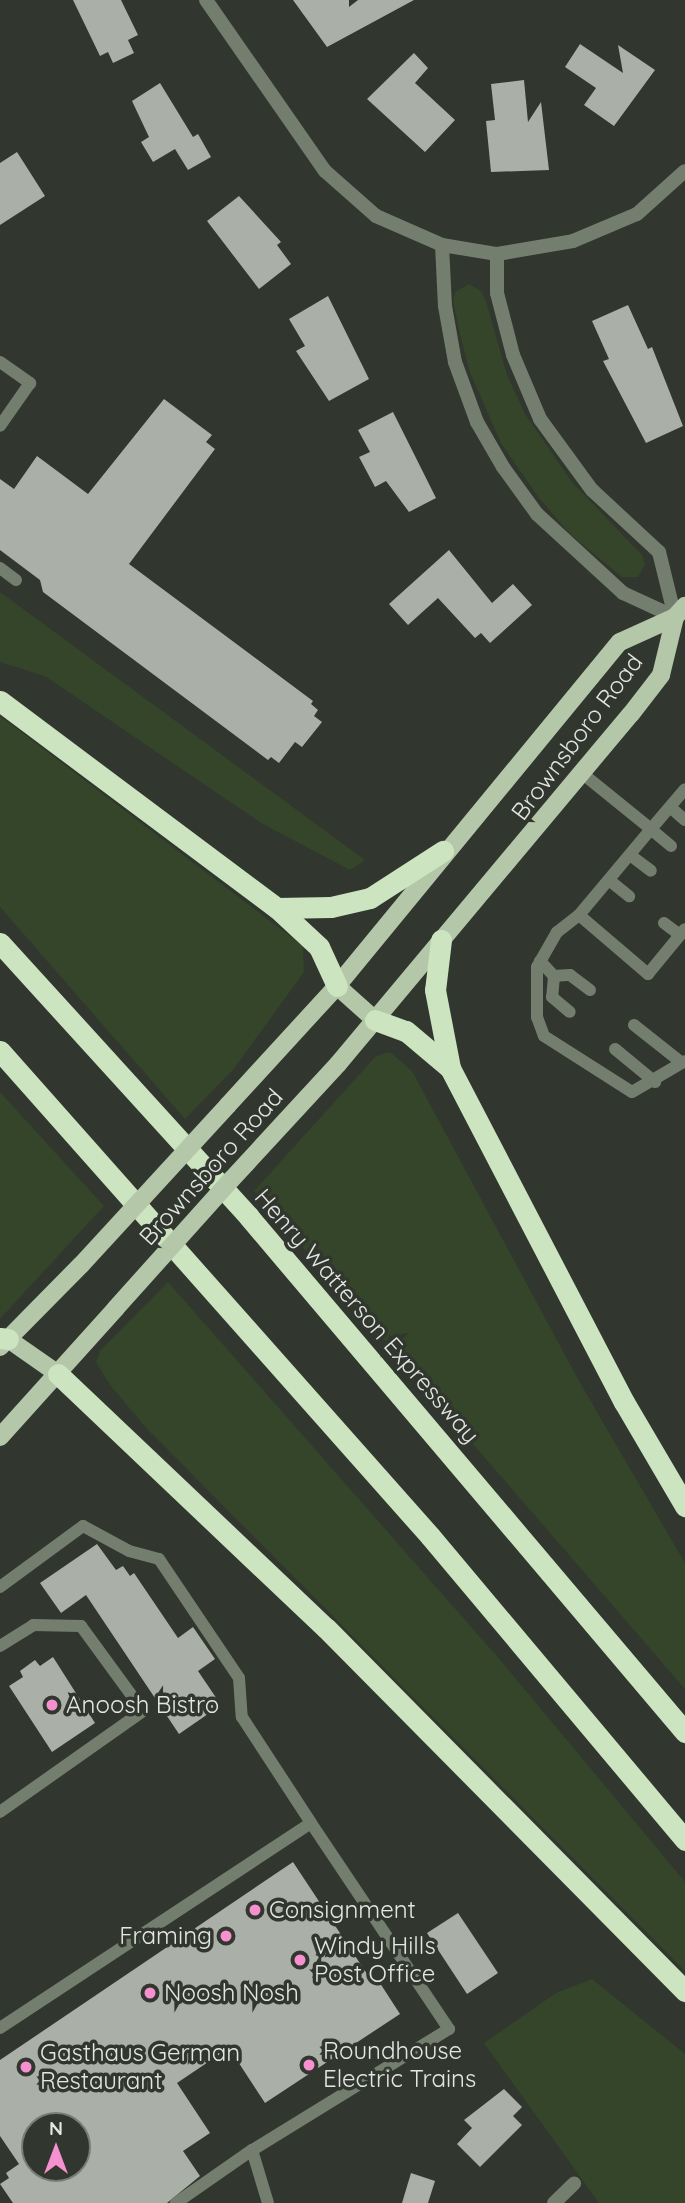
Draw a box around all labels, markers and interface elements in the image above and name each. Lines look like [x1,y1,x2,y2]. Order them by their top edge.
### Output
street label: Brownsboro Road [505,648,649,826]
street label: Brownsboro Road [133,1083,289,1251]
street label: Henry Watterson Expressway [249,1183,485,1449]
place label: Anoosh Bistro [66,1691,219,1719]
marker: Anoosh Bistro [44,1697,60,1713]
place label: Consignment [269,1896,416,1924]
marker: Consignment [247,1902,263,1918]
place label: Framing [119,1922,212,1950]
marker: Framing [218,1928,234,1944]
place label: Windy Hills Post Office [314,1932,436,1988]
marker: Windy Hills Post Office [292,1952,308,1968]
place label: Noosh Nosh [164,1979,299,2007]
marker: Noosh Nosh [142,1985,158,2001]
place label: Roundhouse Electric Trains [323,2037,476,2093]
place label: Gasthaus German Restaurant [40,2039,240,2095]
marker: Roundhouse Electric Trains [301,2057,317,2073]
marker: Gasthaus German Restaurant [18,2059,34,2075]
north arrow [21,2112,91,2182]
text: N [49,2116,63,2140]

